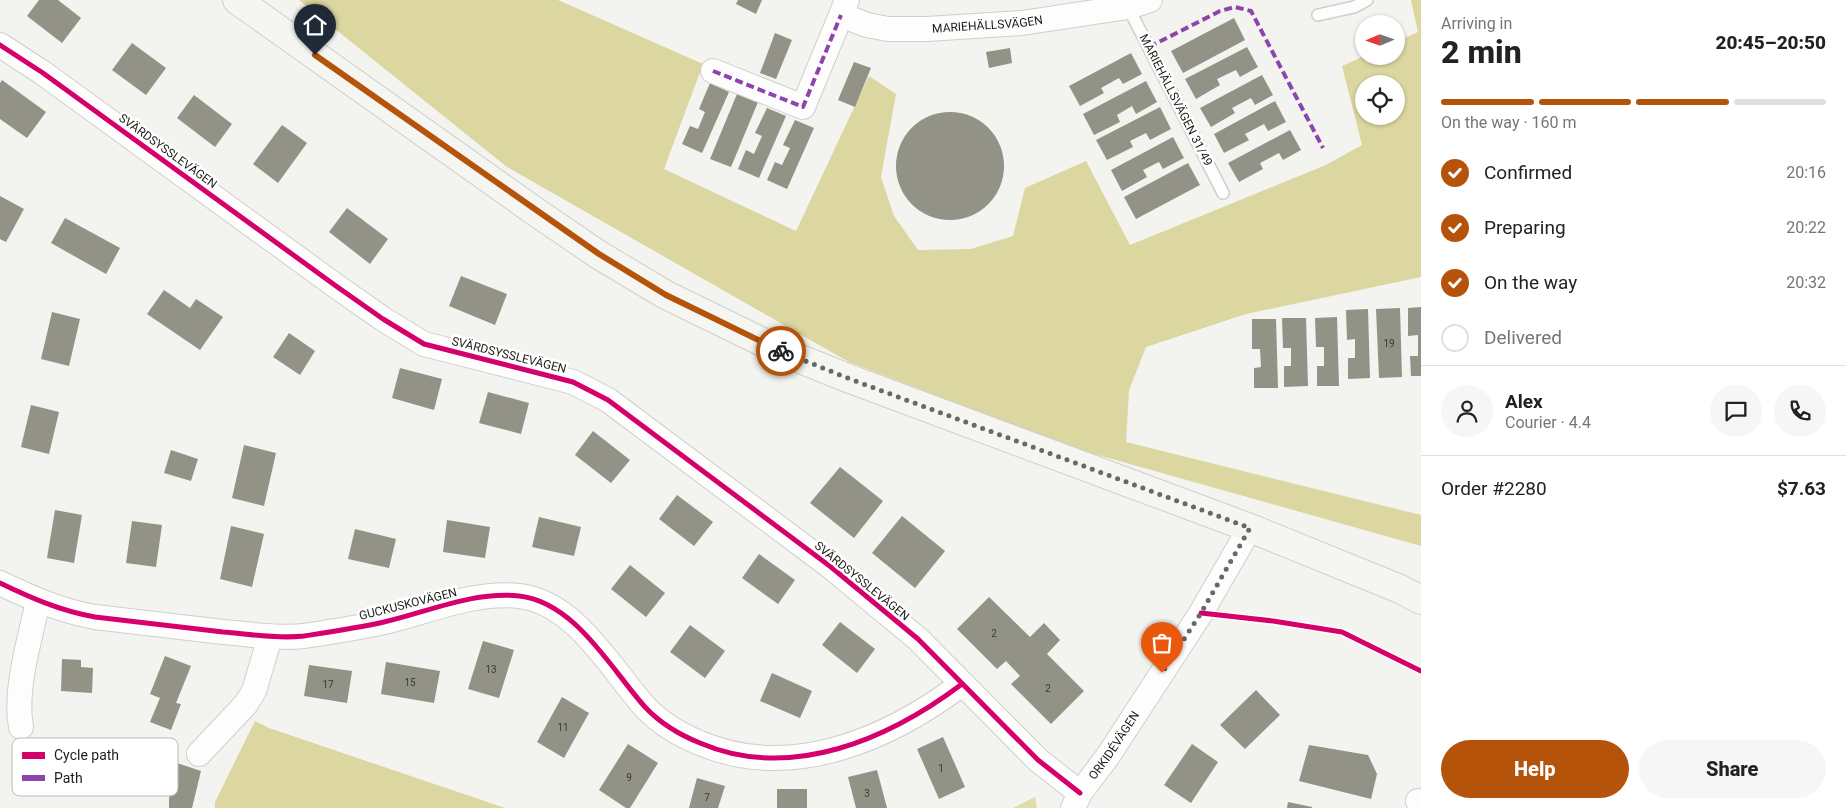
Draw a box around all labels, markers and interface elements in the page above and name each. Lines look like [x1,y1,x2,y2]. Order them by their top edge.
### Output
pin [294,4,336,55]
icon: home [301,11,329,39]
street label: MARIEHÄLLSVÄGEN [932,13,1044,36]
text: Arriving in [1441,14,1512,33]
north arrow [1355,15,1405,65]
map controls [1355,15,1405,125]
street label: MARIEHÄLLSVÄGEN 31/49 [1137,31,1216,168]
text: 20:45–20:50 [1715,31,1826,54]
text: 2 min [1441,33,1522,71]
button: locate [1355,75,1405,125]
street label: SVÄRDSYSSLEVÄGEN [116,110,220,191]
text: On the way · 160 m [1441,113,1577,132]
icon: check [1441,159,1469,187]
text: Confirmed [1484,161,1572,184]
text: 20:16 [1786,163,1826,182]
icon: check [1441,214,1469,242]
text: Preparing [1484,216,1566,239]
text: 20:22 [1786,218,1826,237]
icon: check [1441,269,1469,297]
text: On the way [1484,271,1577,294]
text: 20:32 [1786,273,1826,292]
courier [756,326,806,376]
text: Delivered [1484,326,1562,349]
street label: SVÄRDSYSSLEVÄGEN [450,333,568,376]
icon: bike [767,337,795,365]
house number: 19 [1383,338,1395,349]
button: person [1441,385,1493,437]
button: chat [1710,385,1762,437]
button: phone [1774,385,1826,437]
text: Alex [1505,390,1543,413]
text: Courier · 4.4 [1505,413,1591,432]
text: Order #2280 [1441,477,1547,500]
text: $7.63 [1777,477,1826,500]
street label: SVÄRDSYSSLEVÄGEN [812,538,913,623]
street label: GUCKUSKOVÄGEN [357,584,458,623]
pin [1141,622,1183,673]
house number: 2 [991,628,997,639]
icon: bag [1148,629,1176,657]
house number: 13 [485,664,497,675]
house number: 15 [404,677,416,688]
house number: 17 [322,679,334,690]
house number: 2 [1045,683,1051,694]
street label: ORKIDÉVÄGEN [1086,709,1142,782]
house number: 11 [557,722,569,733]
legend [12,738,178,796]
button: Help [1441,740,1629,798]
button: Share [1639,740,1826,798]
text: Cycle path [54,747,119,763]
house number: 1 [938,763,944,774]
text: Path [54,770,83,786]
house number: 9 [626,772,632,783]
house number: 3 [864,788,870,799]
house number: 7 [704,792,710,803]

